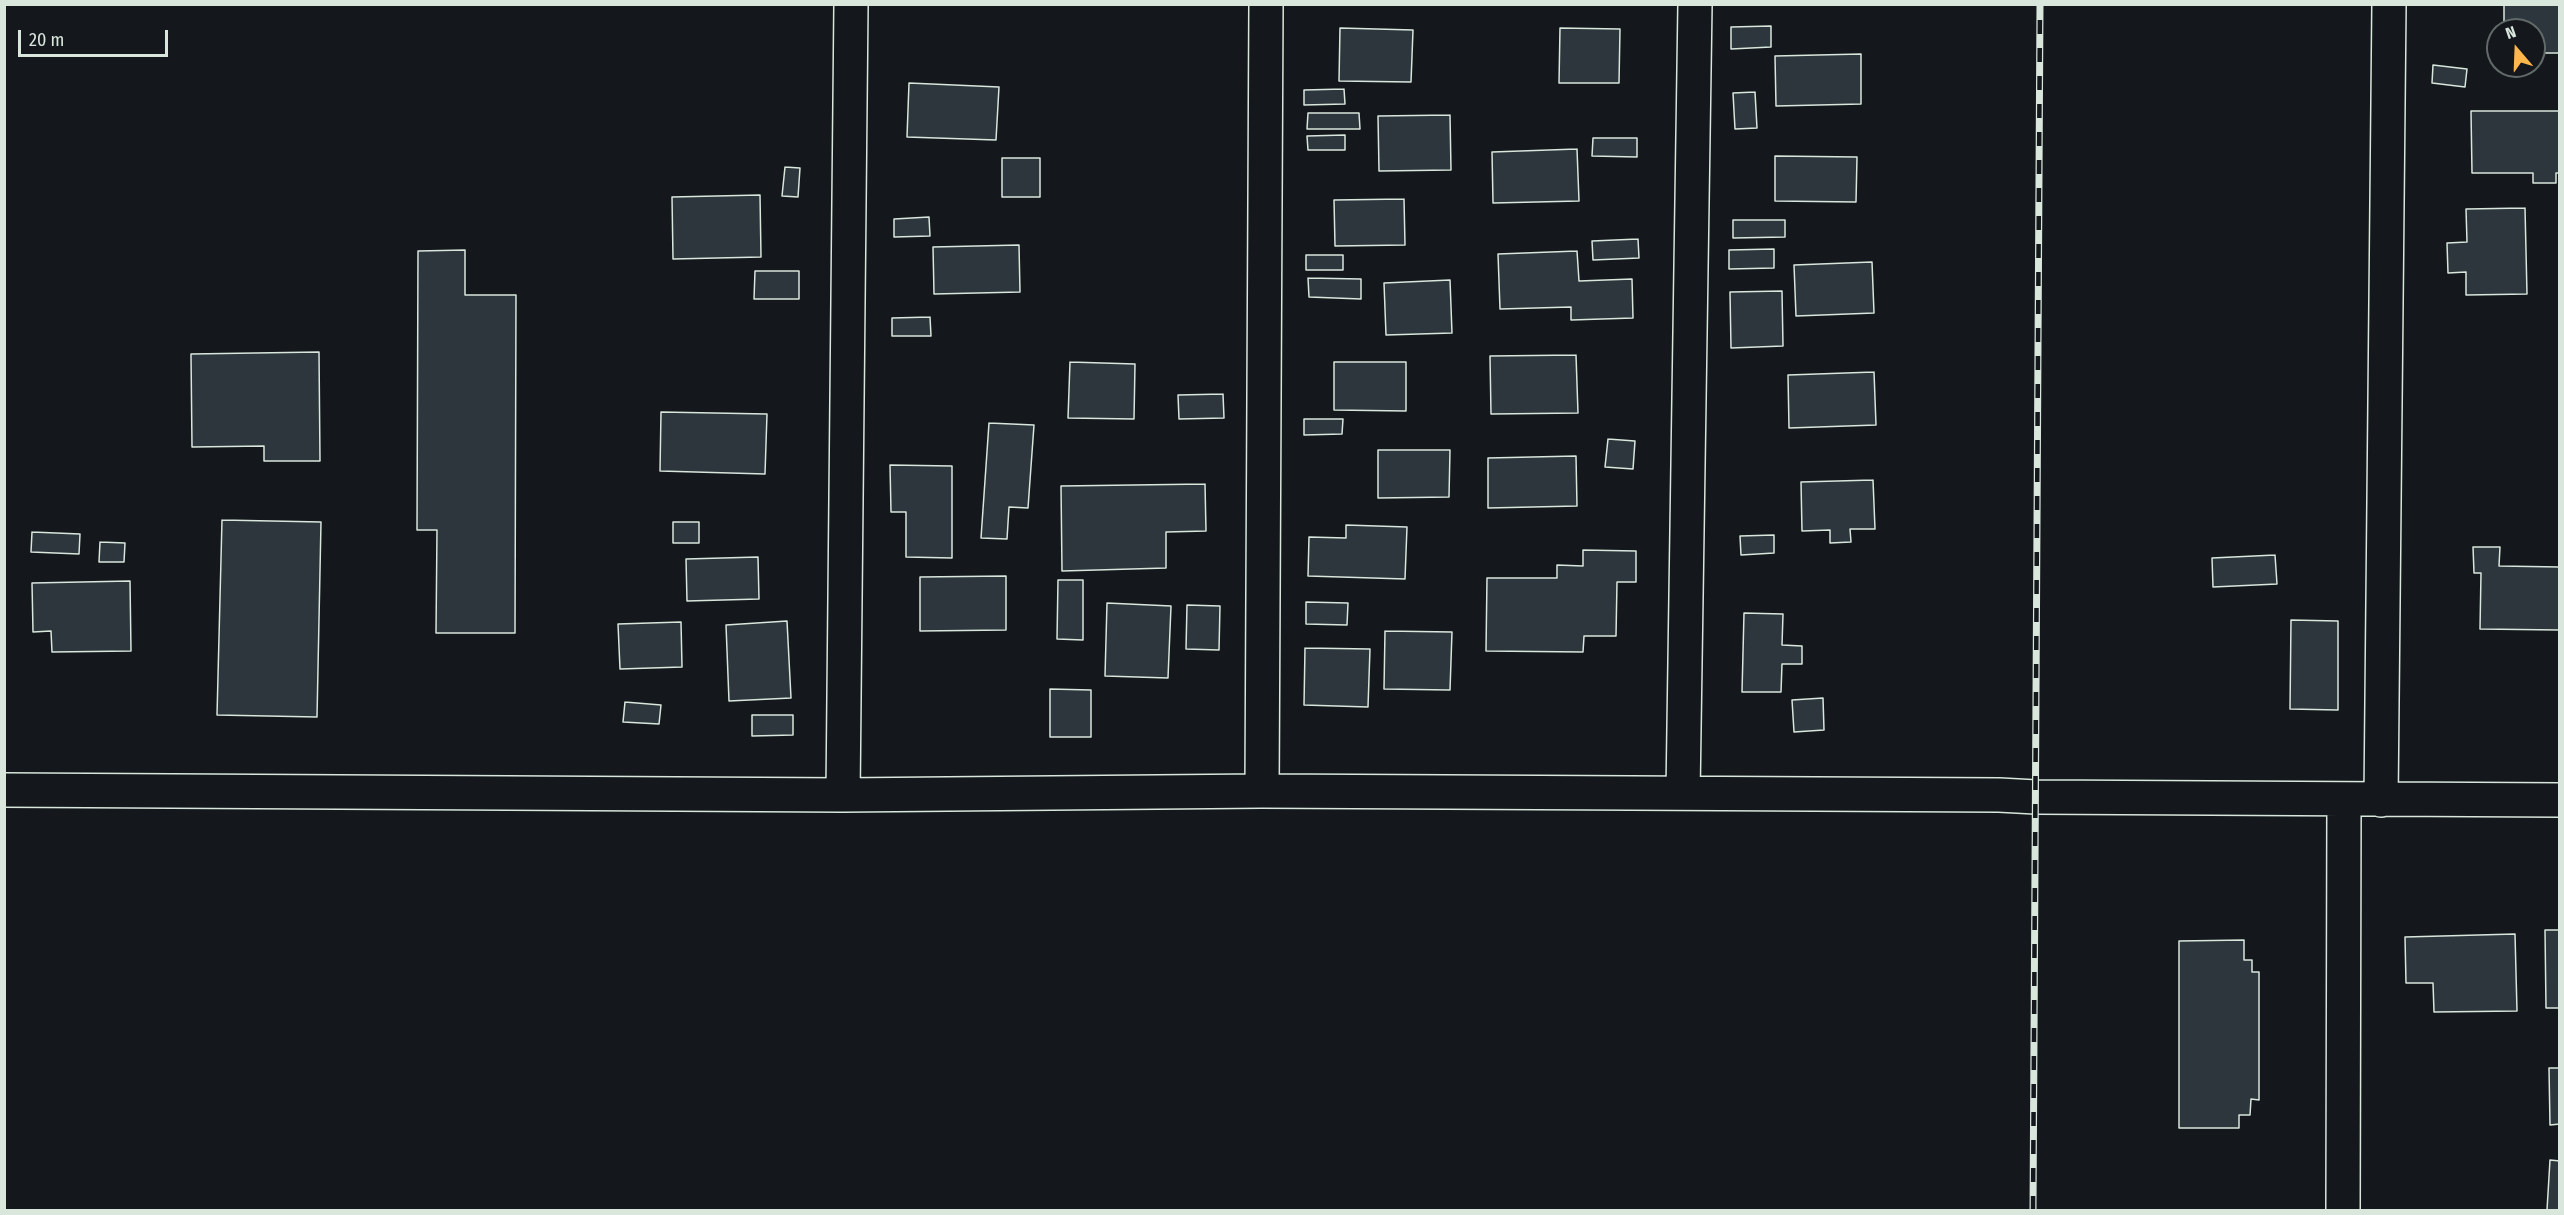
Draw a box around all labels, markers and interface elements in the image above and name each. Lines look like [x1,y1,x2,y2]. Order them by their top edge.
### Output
scale bar [21,18,171,56]
north arrow [2486,18,2546,78]
text: N [2503,22,2518,43]
text: 20 m [29,29,64,51]

